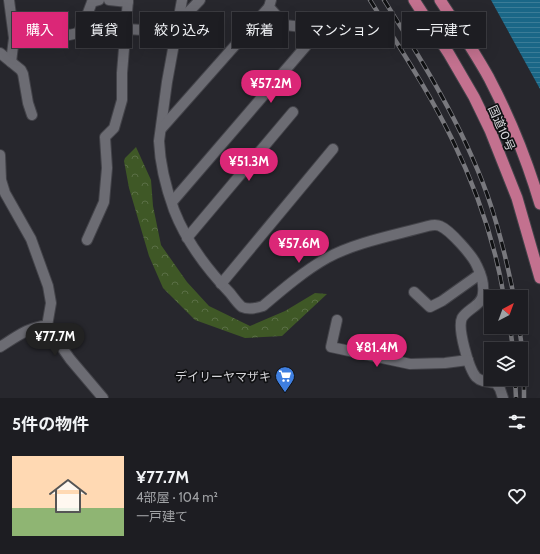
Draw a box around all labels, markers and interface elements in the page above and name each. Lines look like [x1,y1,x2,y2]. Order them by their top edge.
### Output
chip: 購入 [12,12,68,48]
chip: 賃貸 [76,12,132,48]
chip: 絞り込み [140,12,224,48]
chip: 新着 [232,12,288,48]
chip: マンション [296,12,394,48]
chip: 一戸建て [402,12,486,48]
pin: ¥57.2M [238,70,304,104]
text: ¥57.2M [250,75,292,91]
street label: 国道10号 [485,103,519,153]
pin: ¥51.3M [216,148,282,182]
text: ¥51.3M [229,153,269,169]
pin: ¥57.6M [266,230,332,264]
text: ¥57.6M [278,235,320,251]
north arrow [484,290,528,334]
map controls [484,290,528,386]
pin: ¥77.7M [22,323,88,357]
text: ¥77.7M [35,328,75,344]
pin: ¥81.4M [344,334,410,368]
text: ¥81.4M [356,339,398,355]
button: layers [484,342,528,386]
supermarket icon: デイリーヤマザキ [274,365,296,393]
place label: デイリーヤマザキ [175,369,271,384]
icon: filters [506,411,528,433]
text: 5件の物件 [12,414,89,434]
text: ¥77.7M [136,467,189,487]
icon: home [44,472,92,520]
icon: heart [506,485,528,507]
text: 4部屋 · 104 m² [136,489,218,505]
text: 一戸建て [136,508,188,524]

